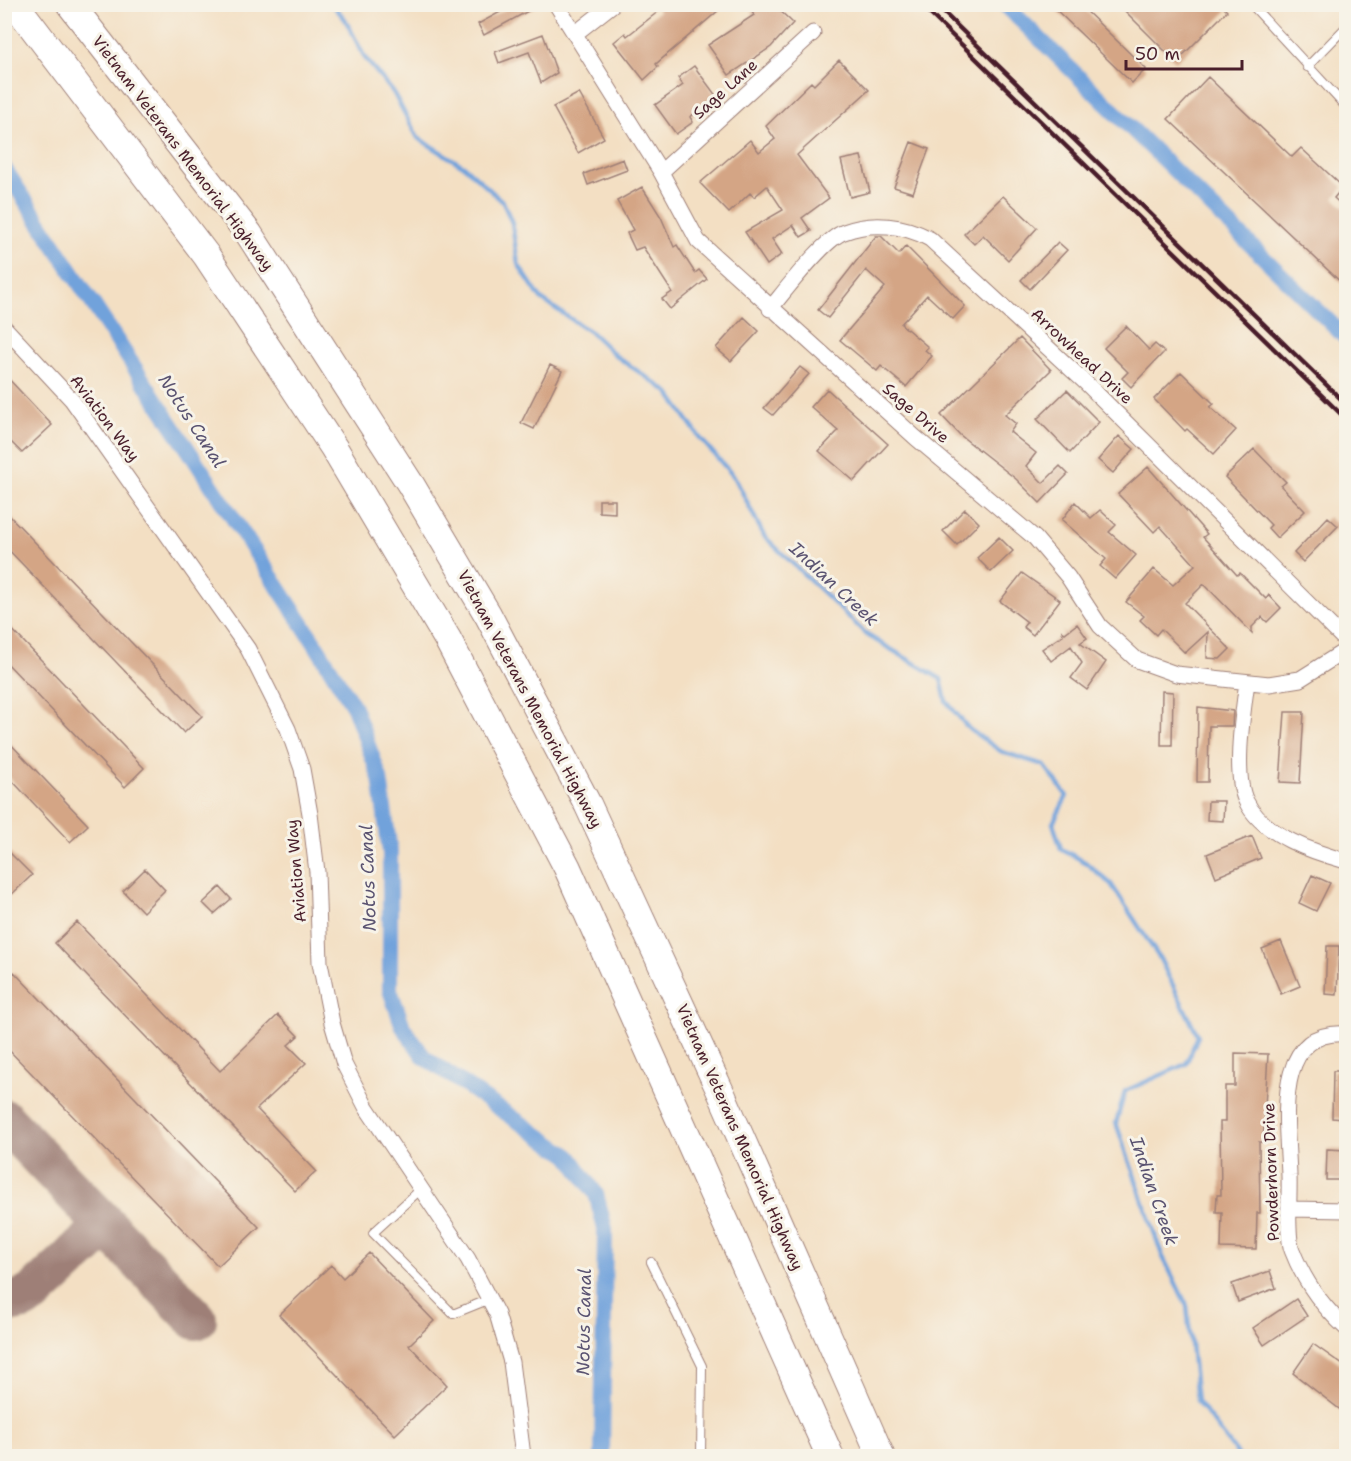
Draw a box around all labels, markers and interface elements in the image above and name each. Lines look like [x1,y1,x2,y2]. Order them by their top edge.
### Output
street label: Vietnam Veterans Memorial Highway [88,31,278,275]
scale bar [1126,33,1242,71]
text: 50 m [1135,42,1180,66]
street label: Sage Lane [688,54,762,124]
street label: Arrowhead Drive [1027,303,1137,409]
street label: Aviation Way [66,370,144,466]
water label: Notus Canal [153,370,231,473]
street label: Sage Drive [878,378,954,448]
water label: Indian Creek [783,536,884,632]
street label: Vietnam Veterans Memorial Highway [453,566,607,832]
street label: Aviation Way [281,819,311,923]
water label: Notus Canal [354,824,382,932]
street label: Vietnam Veterans Memorial Highway [672,1001,808,1273]
street label: Powderhorn Drive [1258,1102,1284,1242]
water label: Indian Creek [1124,1132,1184,1249]
water label: Notus Canal [571,1268,597,1376]

